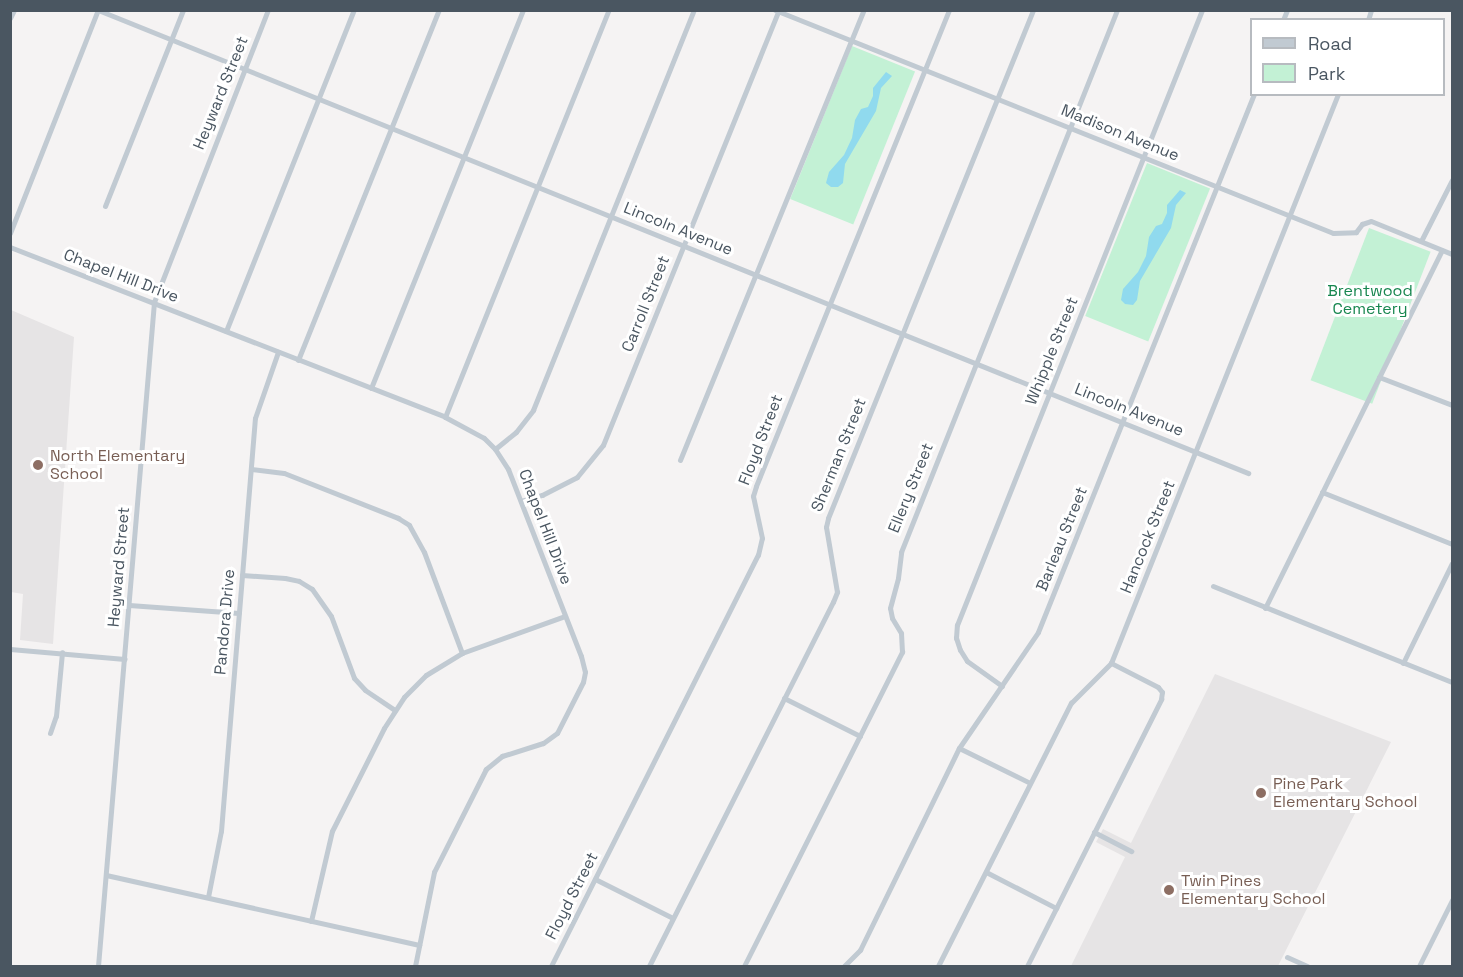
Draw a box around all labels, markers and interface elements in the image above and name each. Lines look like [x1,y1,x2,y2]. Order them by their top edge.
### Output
legend [1250,18,1445,96]
text: Road [1308,32,1352,55]
street label: Heyward Street [189,33,253,153]
text: Park [1308,62,1345,85]
street label: Madison Avenue [1058,101,1182,165]
street label: Lincoln Avenue [621,198,735,260]
street label: Chapel Hill Drive [61,245,181,307]
street label: Carroll Street [618,253,674,355]
park label: Brentwood Cemetery [1327,281,1413,319]
street label: Whipple Street [1022,294,1082,408]
street label: Lincoln Avenue [1072,379,1186,441]
street label: Floyd Street [735,392,787,488]
street label: Sherman Street [807,395,871,515]
street label: Ellery Street [884,440,938,536]
place label: North Elementary School [50,446,185,484]
marker: North Elementary School [31,458,45,472]
street label: Chapel Hill Drive [514,467,576,587]
street label: Hancock Street [1117,478,1179,596]
street label: Barleau Street [1032,484,1092,594]
street label: Heyward Street [104,506,134,628]
street label: Pandora Drive [211,568,239,676]
place label: Pine Park Elementary School [1273,774,1418,812]
marker: Pine Park Elementary School [1254,786,1268,800]
street label: Floyd Street [542,849,602,943]
place label: Twin Pines Elementary School [1181,871,1326,909]
marker: Twin Pines Elementary School [1162,883,1176,897]

